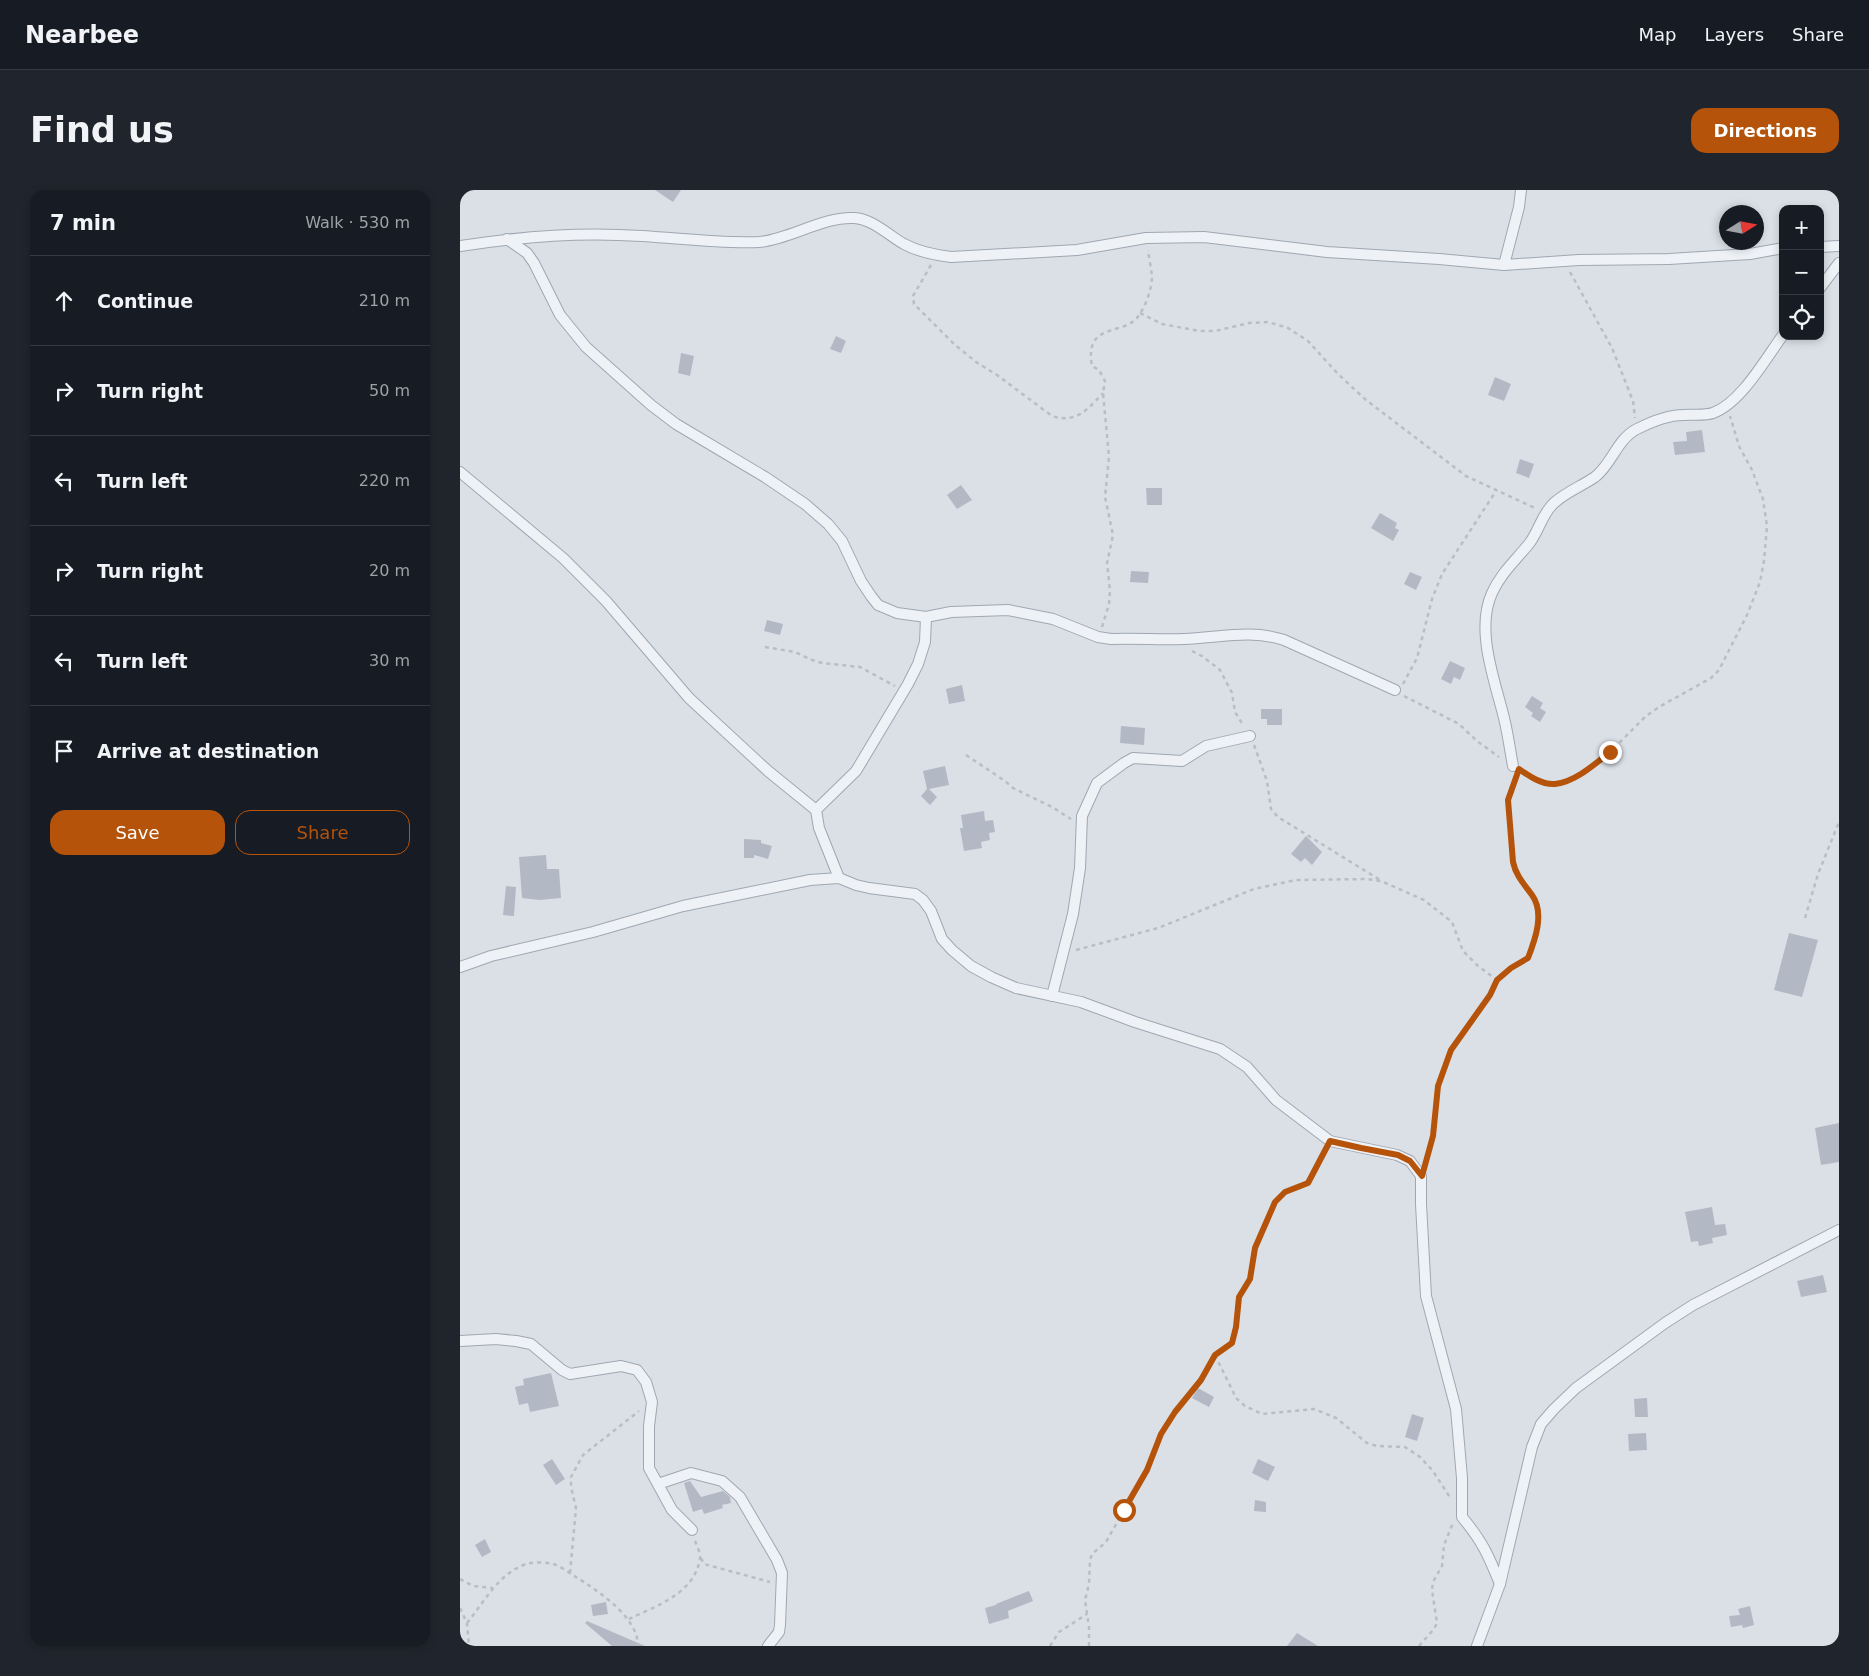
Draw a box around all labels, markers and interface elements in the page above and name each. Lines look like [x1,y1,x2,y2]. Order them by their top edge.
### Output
text: Nearbee [25,21,139,49]
text: Map [1638,24,1676,45]
text: Layers [1704,24,1764,45]
text: Share [1792,24,1844,45]
button: Directions [1691,108,1839,153]
text: Find us [30,110,174,150]
north arrow [1719,205,1764,250]
map controls [1779,205,1824,340]
button: + [1779,205,1824,250]
text: 7 min [50,211,116,235]
text: Walk · 530 m [305,213,410,232]
button: − [1779,250,1824,295]
icon: ahead [50,287,78,315]
text: Continue [97,290,193,312]
text: 210 m [359,291,410,310]
button: locate [1779,295,1824,340]
icon: right [50,377,78,405]
text: Turn right [97,380,203,402]
text: 50 m [369,381,410,400]
icon: left [50,467,78,495]
text: Turn left [97,470,188,492]
text: 220 m [359,471,410,490]
icon: right [50,557,78,585]
text: Turn right [97,560,203,582]
text: 20 m [369,561,410,580]
icon: left [50,647,78,675]
text: Turn left [97,650,188,672]
text: 30 m [369,651,410,670]
icon: arrive [50,737,78,765]
text: Arrive at destination [97,740,319,762]
route end [1599,741,1622,764]
button: Save [50,810,225,855]
button: Share [235,810,410,855]
route start [1113,1499,1136,1522]

